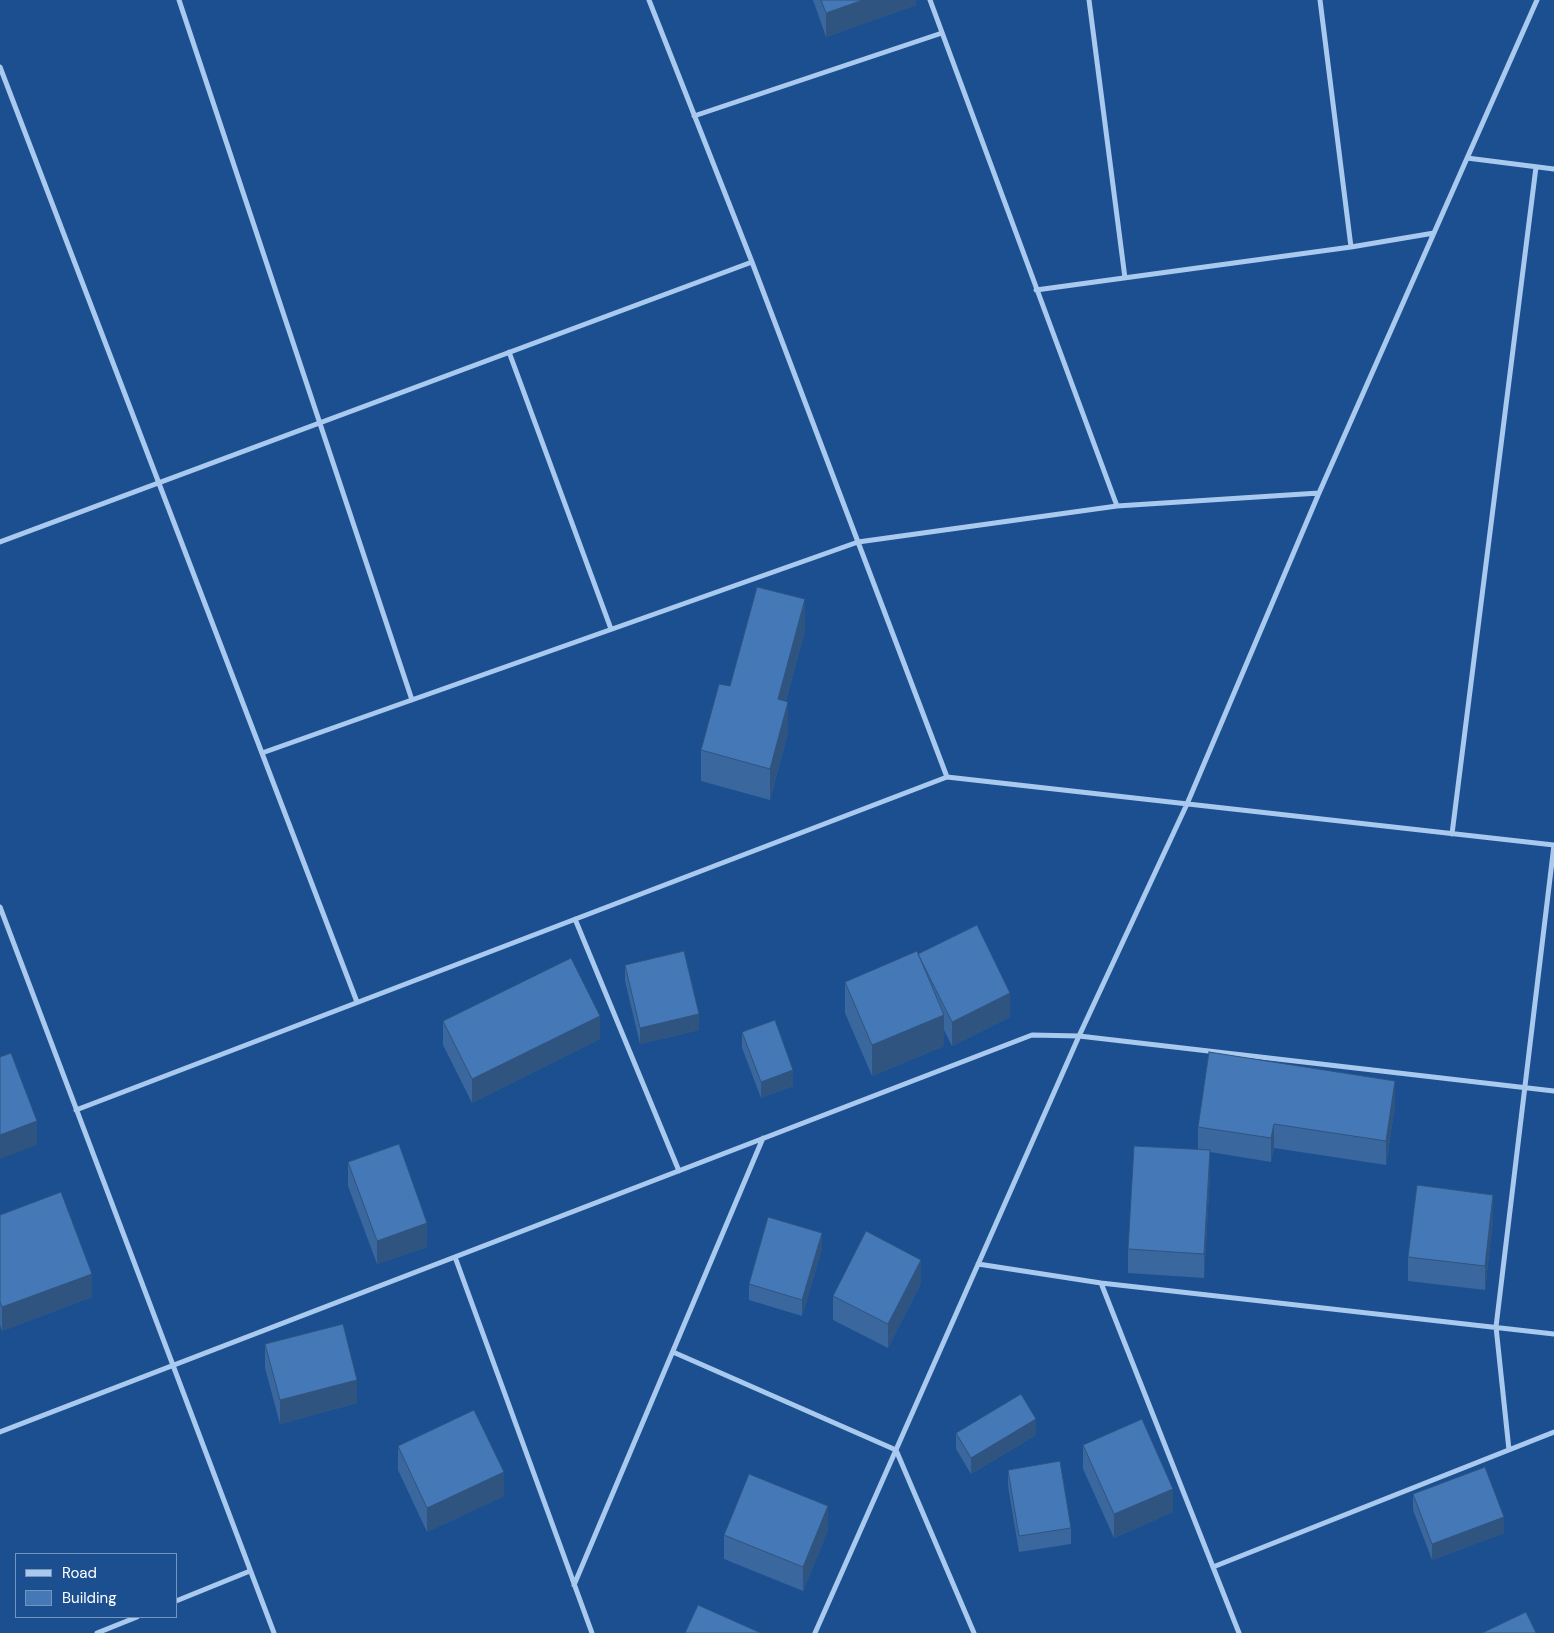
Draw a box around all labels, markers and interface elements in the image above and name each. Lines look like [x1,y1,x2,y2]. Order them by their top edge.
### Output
legend [15,1553,178,1618]
text: Road [62,1563,97,1583]
text: Building [62,1588,117,1608]

